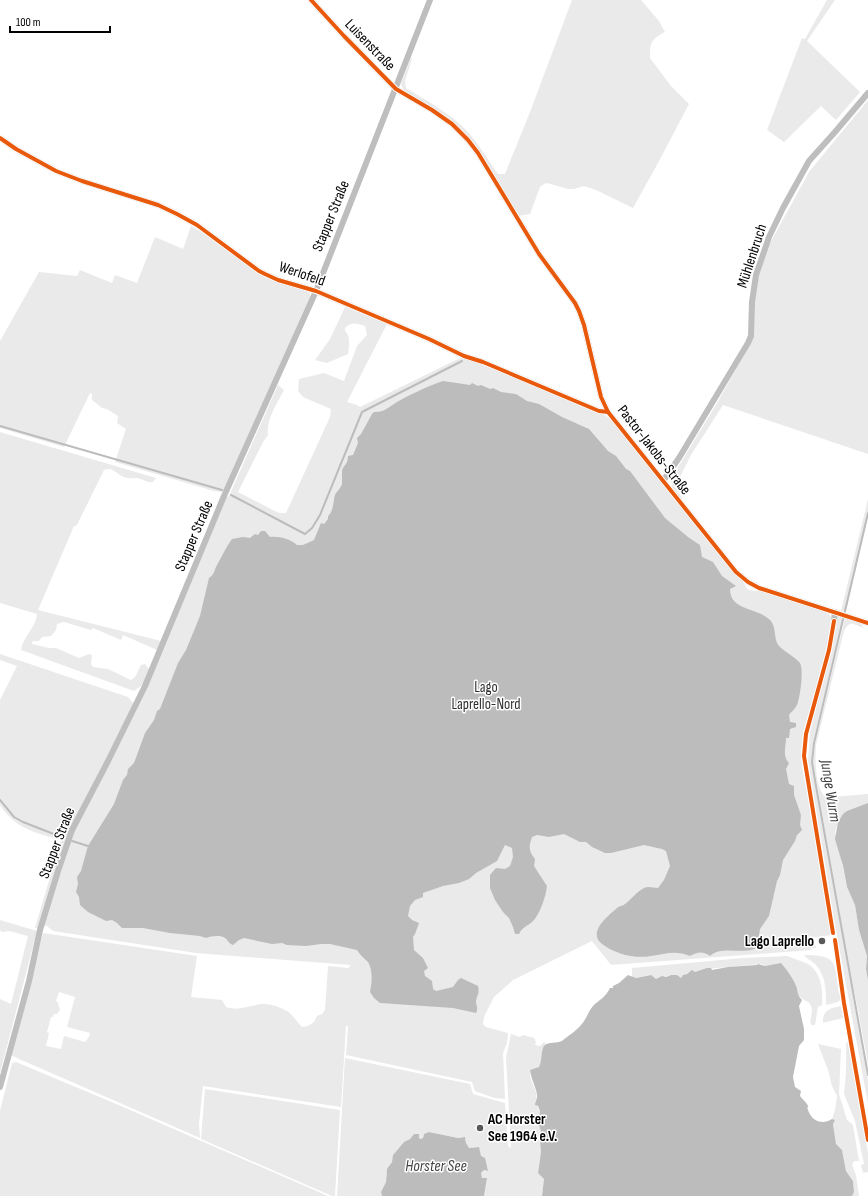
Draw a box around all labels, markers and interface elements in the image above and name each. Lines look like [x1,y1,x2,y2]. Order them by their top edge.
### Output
scale bar [10,8,110,34]
text: 100 m [16,15,41,30]
street label: Luisenstraße [341,15,399,75]
street label: Stapper Straße [308,178,354,254]
street label: Mühlenbruch [733,222,771,290]
street label: Werlofeld [276,257,328,291]
street label: Pastor-Jakobs-Straße [613,401,695,499]
street label: Stapper Straße [171,498,217,574]
park label: Lago Laprello-Nord [451,678,521,714]
water label: Junge Wurm [816,757,844,824]
street label: Stapper Straße [35,805,79,881]
place label: Lago Laprello [745,932,814,951]
marker: Lago Laprello [817,936,827,946]
place label: AC Horster See 1964 e.V. [487,1110,557,1146]
marker: AC Horster See 1964 e.V. [475,1123,485,1133]
water label: Horster See [405,1157,467,1176]

